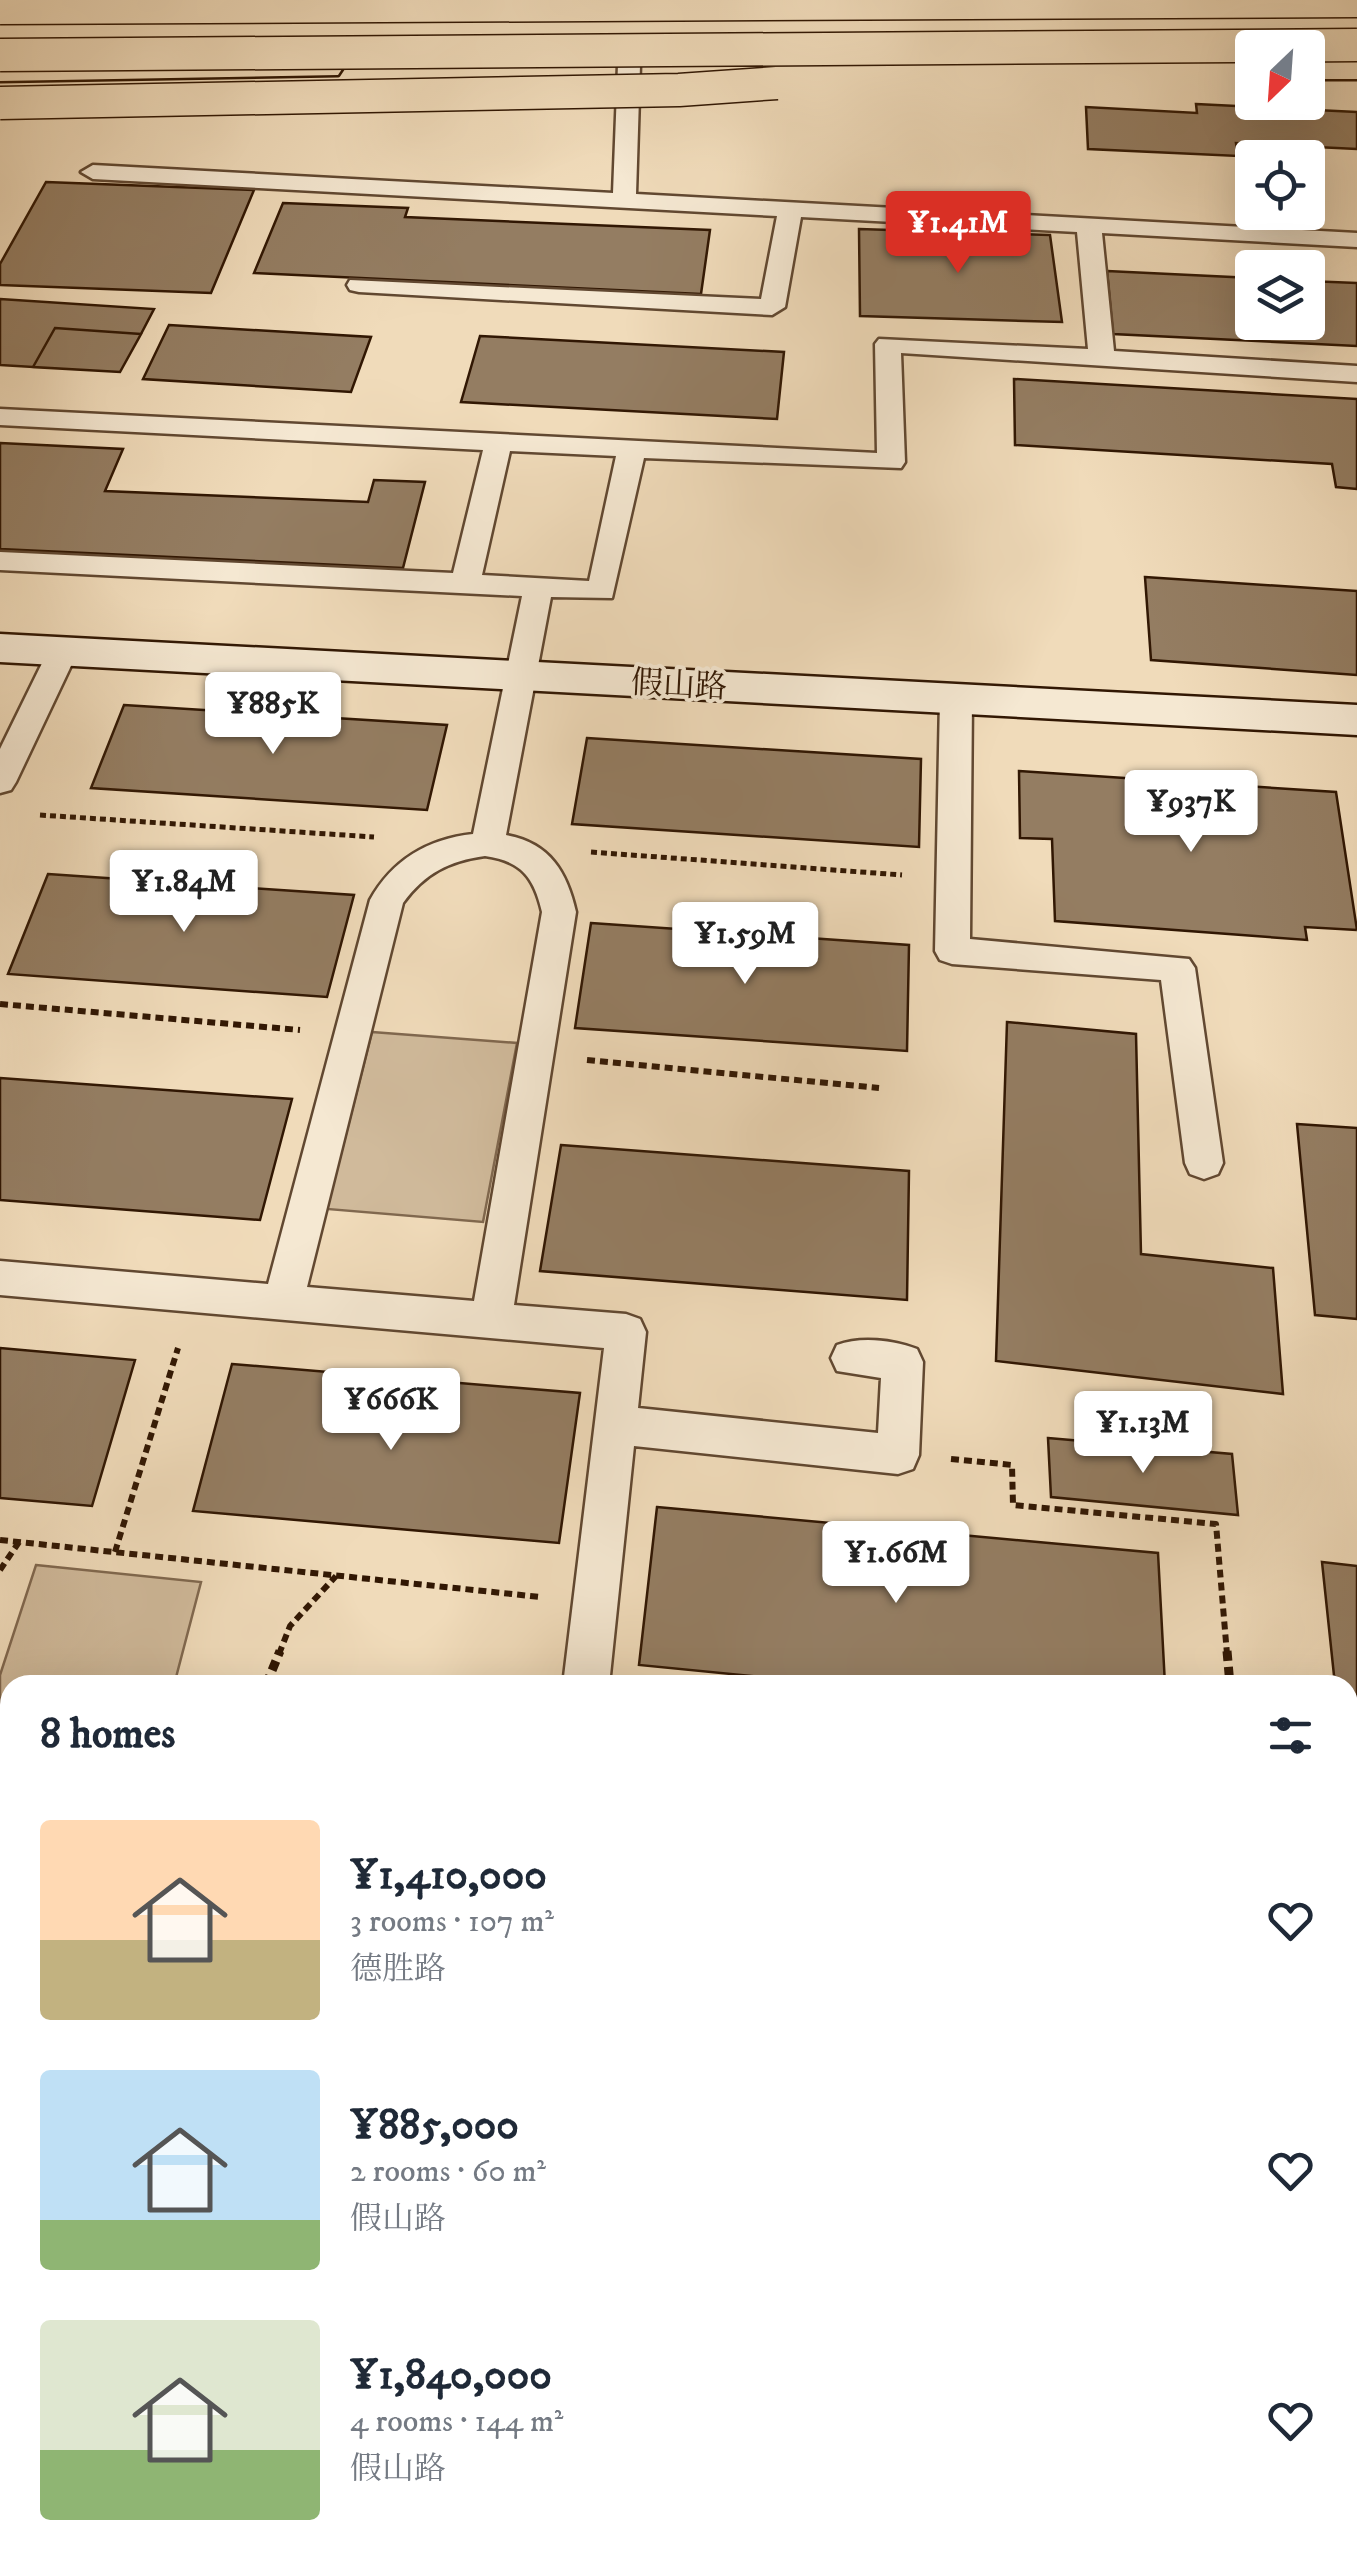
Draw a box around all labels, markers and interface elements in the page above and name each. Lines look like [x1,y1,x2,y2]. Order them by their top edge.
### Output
north arrow [1235,30,1325,120]
map controls [1235,30,1325,340]
button: locate [1235,140,1325,230]
pin: ¥1.41M [877,191,1039,276]
text: ¥1.41M [908,203,1008,243]
button: layers [1235,250,1325,340]
street label: 假山路 [630,664,728,708]
pin: ¥885K [203,672,343,757]
text: ¥885K [227,684,319,724]
pin: ¥937K [1121,770,1261,855]
text: ¥937K [1147,782,1235,822]
pin: ¥1.84M [103,850,265,935]
text: ¥1.84M [132,862,236,902]
pin: ¥1.59M [664,902,826,987]
text: ¥1.59M [694,914,796,954]
pin: ¥666K [321,1368,461,1453]
text: ¥666K [344,1380,438,1420]
pin: ¥1.13M [1062,1391,1224,1476]
text: ¥1.13M [1096,1403,1190,1443]
pin: ¥1.66M [815,1521,977,1606]
text: ¥1.66M [844,1533,948,1573]
icon: filters [1263,1708,1318,1763]
text: 8 homes [40,1709,175,1761]
text: ¥1,410,000 [350,1850,547,1902]
icon: home [120,1860,240,1980]
icon: heart [1263,1893,1318,1948]
text: 3 rooms · 107 m² [350,1902,554,1942]
text: 德胜路 [350,1950,446,1990]
text: ¥885,000 [350,2100,519,2152]
icon: home [120,2110,240,2230]
icon: heart [1263,2143,1318,2198]
text: 2 rooms · 60 m² [350,2152,546,2192]
text: 假山路 [350,2200,446,2240]
text: ¥1,840,000 [350,2350,552,2402]
icon: home [120,2360,240,2480]
icon: heart [1263,2393,1318,2448]
text: 4 rooms · 144 m² [350,2402,563,2442]
text: 假山路 [350,2450,446,2490]

